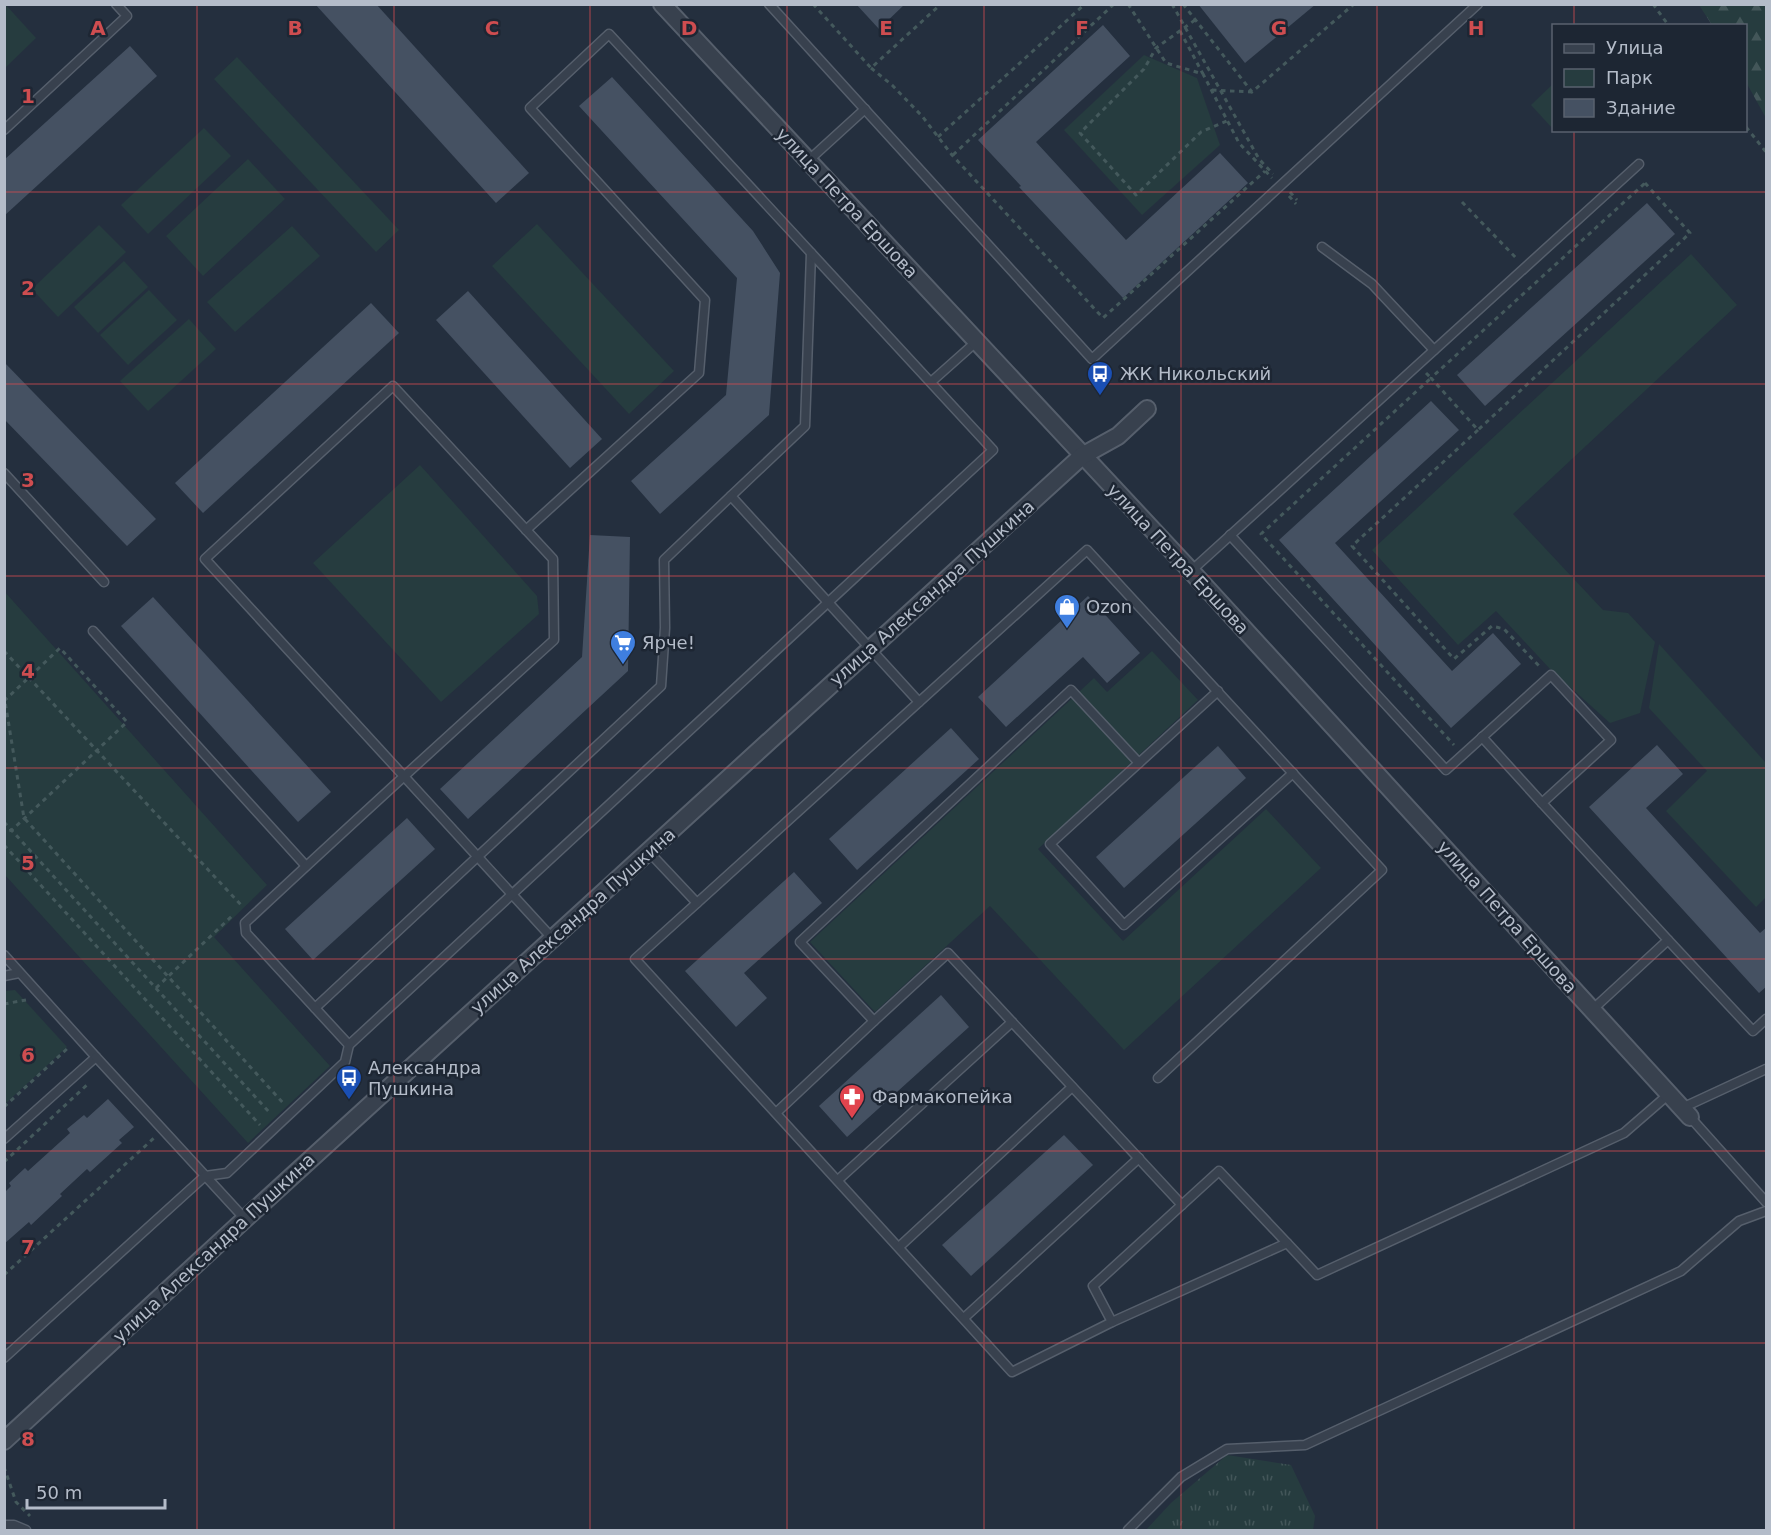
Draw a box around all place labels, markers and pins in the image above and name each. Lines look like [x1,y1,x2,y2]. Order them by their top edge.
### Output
bus stop icon: ЖК Никольский [1085,359,1115,397]
place label: ЖК Никольский [1120,363,1271,384]
shop icon: Ozon [1052,592,1082,630]
place label: Ozon [1086,596,1132,617]
supermarket icon: Ярче! [608,628,638,666]
place label: Ярче! [642,632,695,653]
place label: Александра Пушкина [368,1057,481,1099]
bus stop icon: Александра Пушкина [334,1063,364,1101]
pharmacy icon: Фармакопейка [837,1082,867,1120]
place label: Фармакопейка [872,1086,1013,1107]

